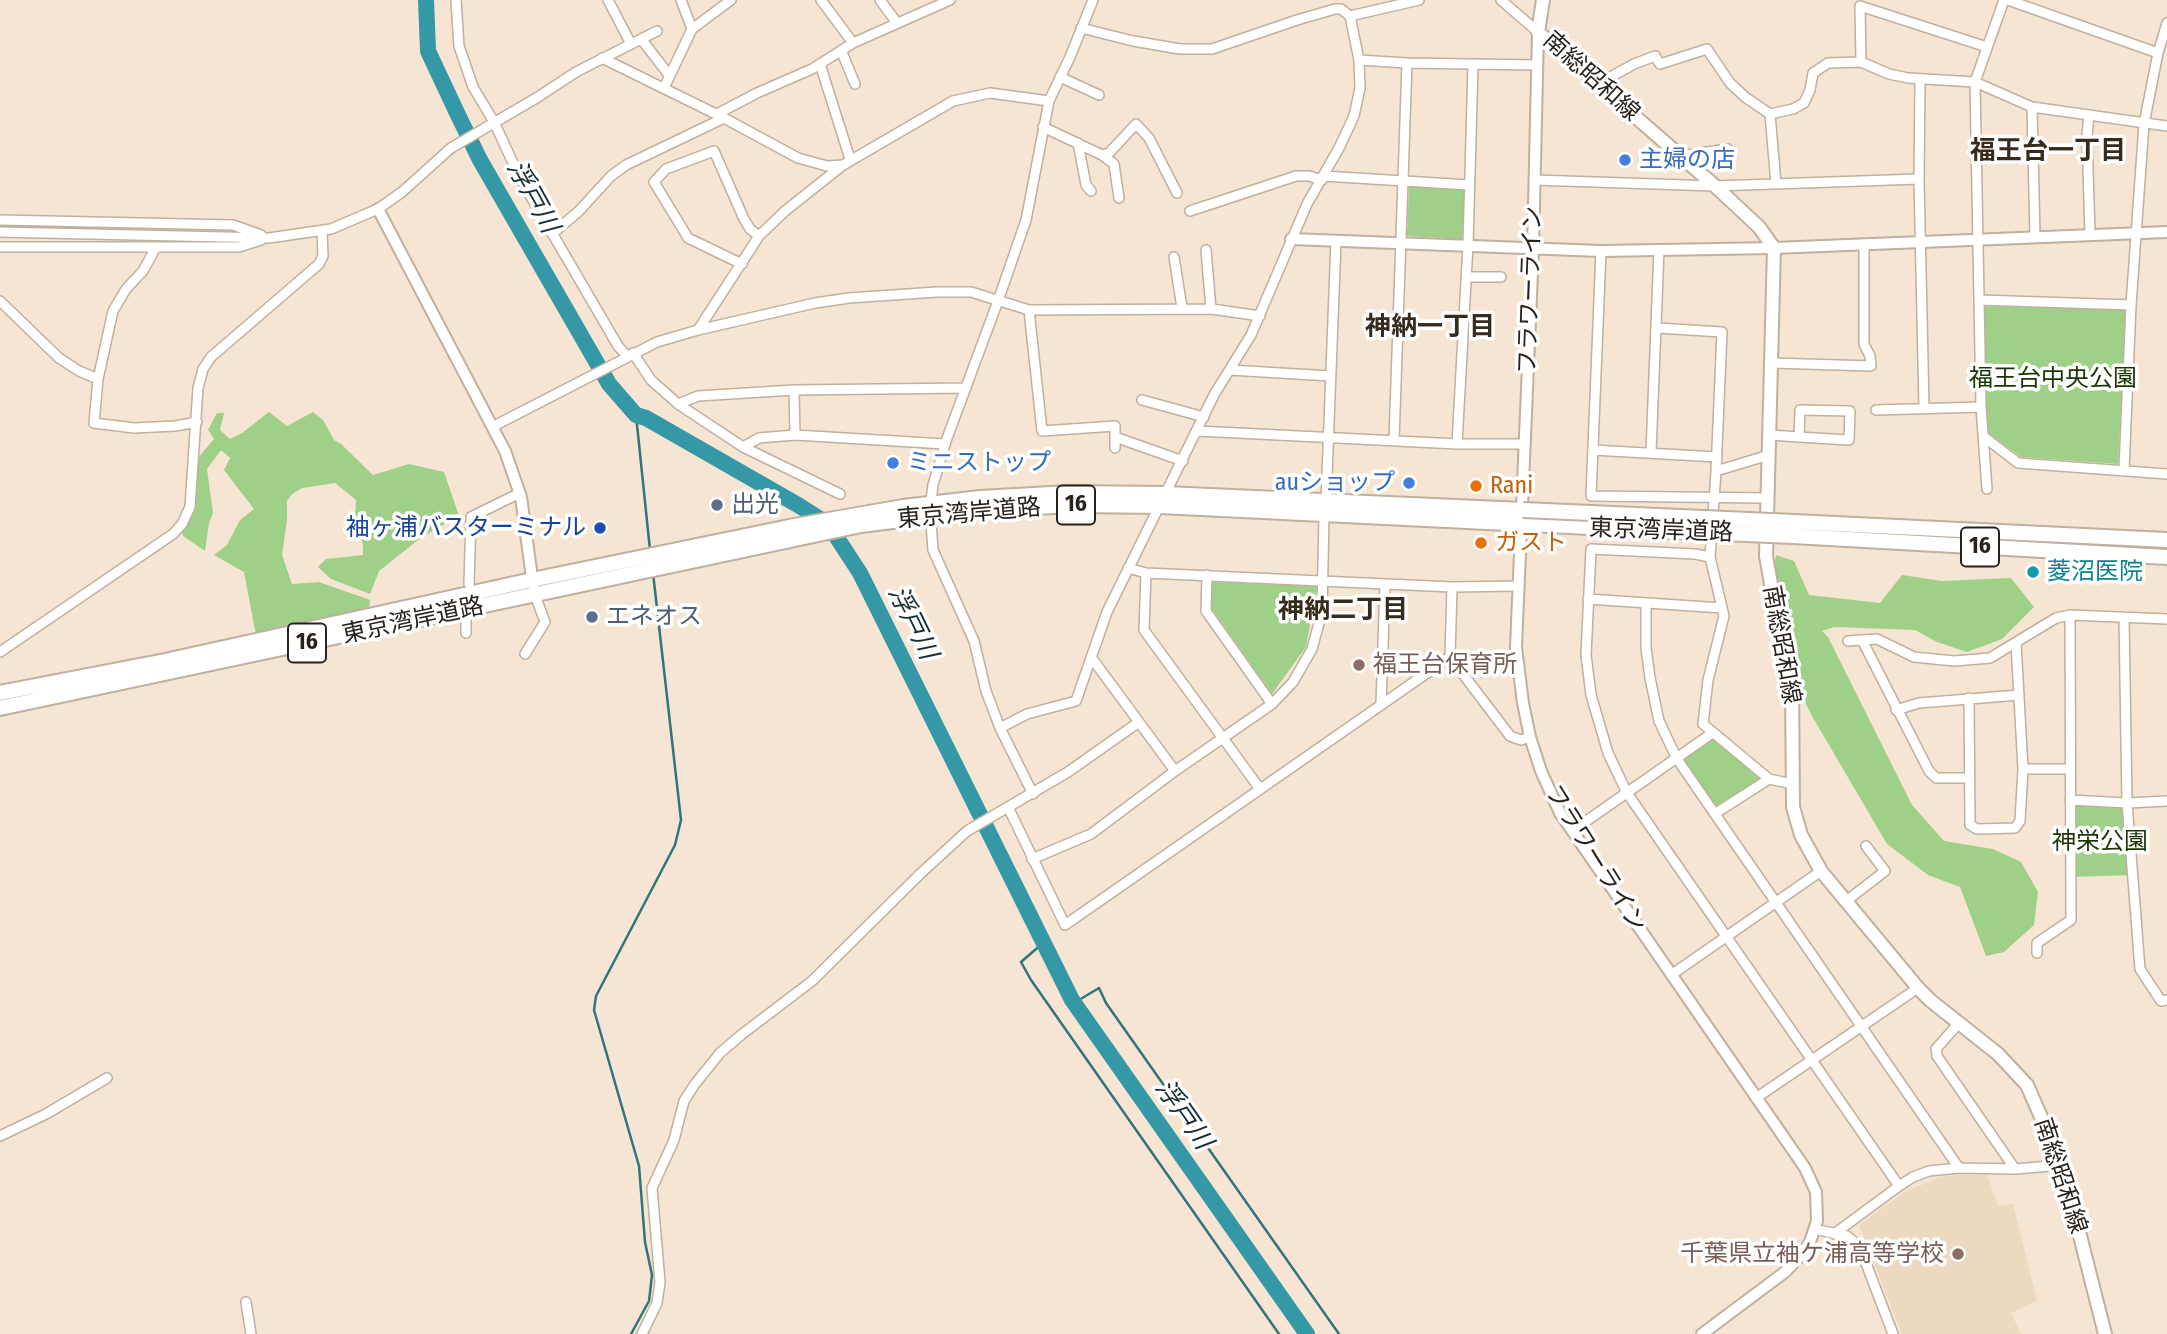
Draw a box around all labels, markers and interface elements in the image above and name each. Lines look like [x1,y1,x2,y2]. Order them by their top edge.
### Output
street label: 南総昭和線 [1537,26,1645,128]
district label: 福王台一丁目 [1970,136,2126,168]
place label: 主婦の店 [1639,146,1735,174]
marker: 主婦の店 [1617,152,1633,168]
water label: 浮戸川 [499,155,565,239]
street label: フラワーライン [1514,206,1548,374]
district label: 神納一丁目 [1365,312,1495,344]
park label: 福王台中央公園 [1969,365,2137,393]
place label: ミニストップ [907,449,1051,477]
marker: ミニストップ [885,455,901,471]
place label: auショップ [1275,469,1395,497]
place label: Rani [1490,472,1533,500]
marker: auショップ [1401,475,1417,491]
marker: Rani [1468,478,1484,494]
road number: 16 [1057,485,1095,524]
place label: 出光 [731,491,779,519]
street label: 東京湾岸道路 [896,493,1042,535]
marker: 出光 [709,497,725,513]
place label: 袖ヶ浦バスターミナル [346,514,586,542]
street label: 東京湾岸道路 [1589,514,1733,548]
marker: 袖ヶ浦バスターミナル [592,520,608,536]
road number: 16 [1961,527,1999,566]
place label: ガスト [1495,529,1567,557]
marker: ガスト [1473,535,1489,551]
place label: 菱沼医院 [2047,558,2143,586]
marker: 菱沼医院 [2025,564,2041,580]
water label: 浮戸川 [881,581,943,665]
street label: 南総昭和線 [1756,583,1806,707]
street label: 東京湾岸道路 [340,592,486,650]
district label: 神納二丁目 [1278,595,1408,627]
place label: エネオス [606,603,702,631]
marker: エネオス [584,609,600,625]
road number: 16 [288,624,326,663]
place label: 福王台保育所 [1373,651,1517,679]
marker: 福王台保育所 [1351,657,1367,673]
street label: フラワーライン [1538,780,1652,938]
park label: 神栄公園 [2052,828,2148,856]
water label: 浮戸川 [1148,1074,1218,1156]
street label: 南総昭和線 [2028,1114,2092,1238]
place label: 千葉県立袖ケ浦高等学校 [1680,1240,1944,1268]
marker: 千葉県立袖ケ浦高等学校 [1950,1246,1966,1262]

